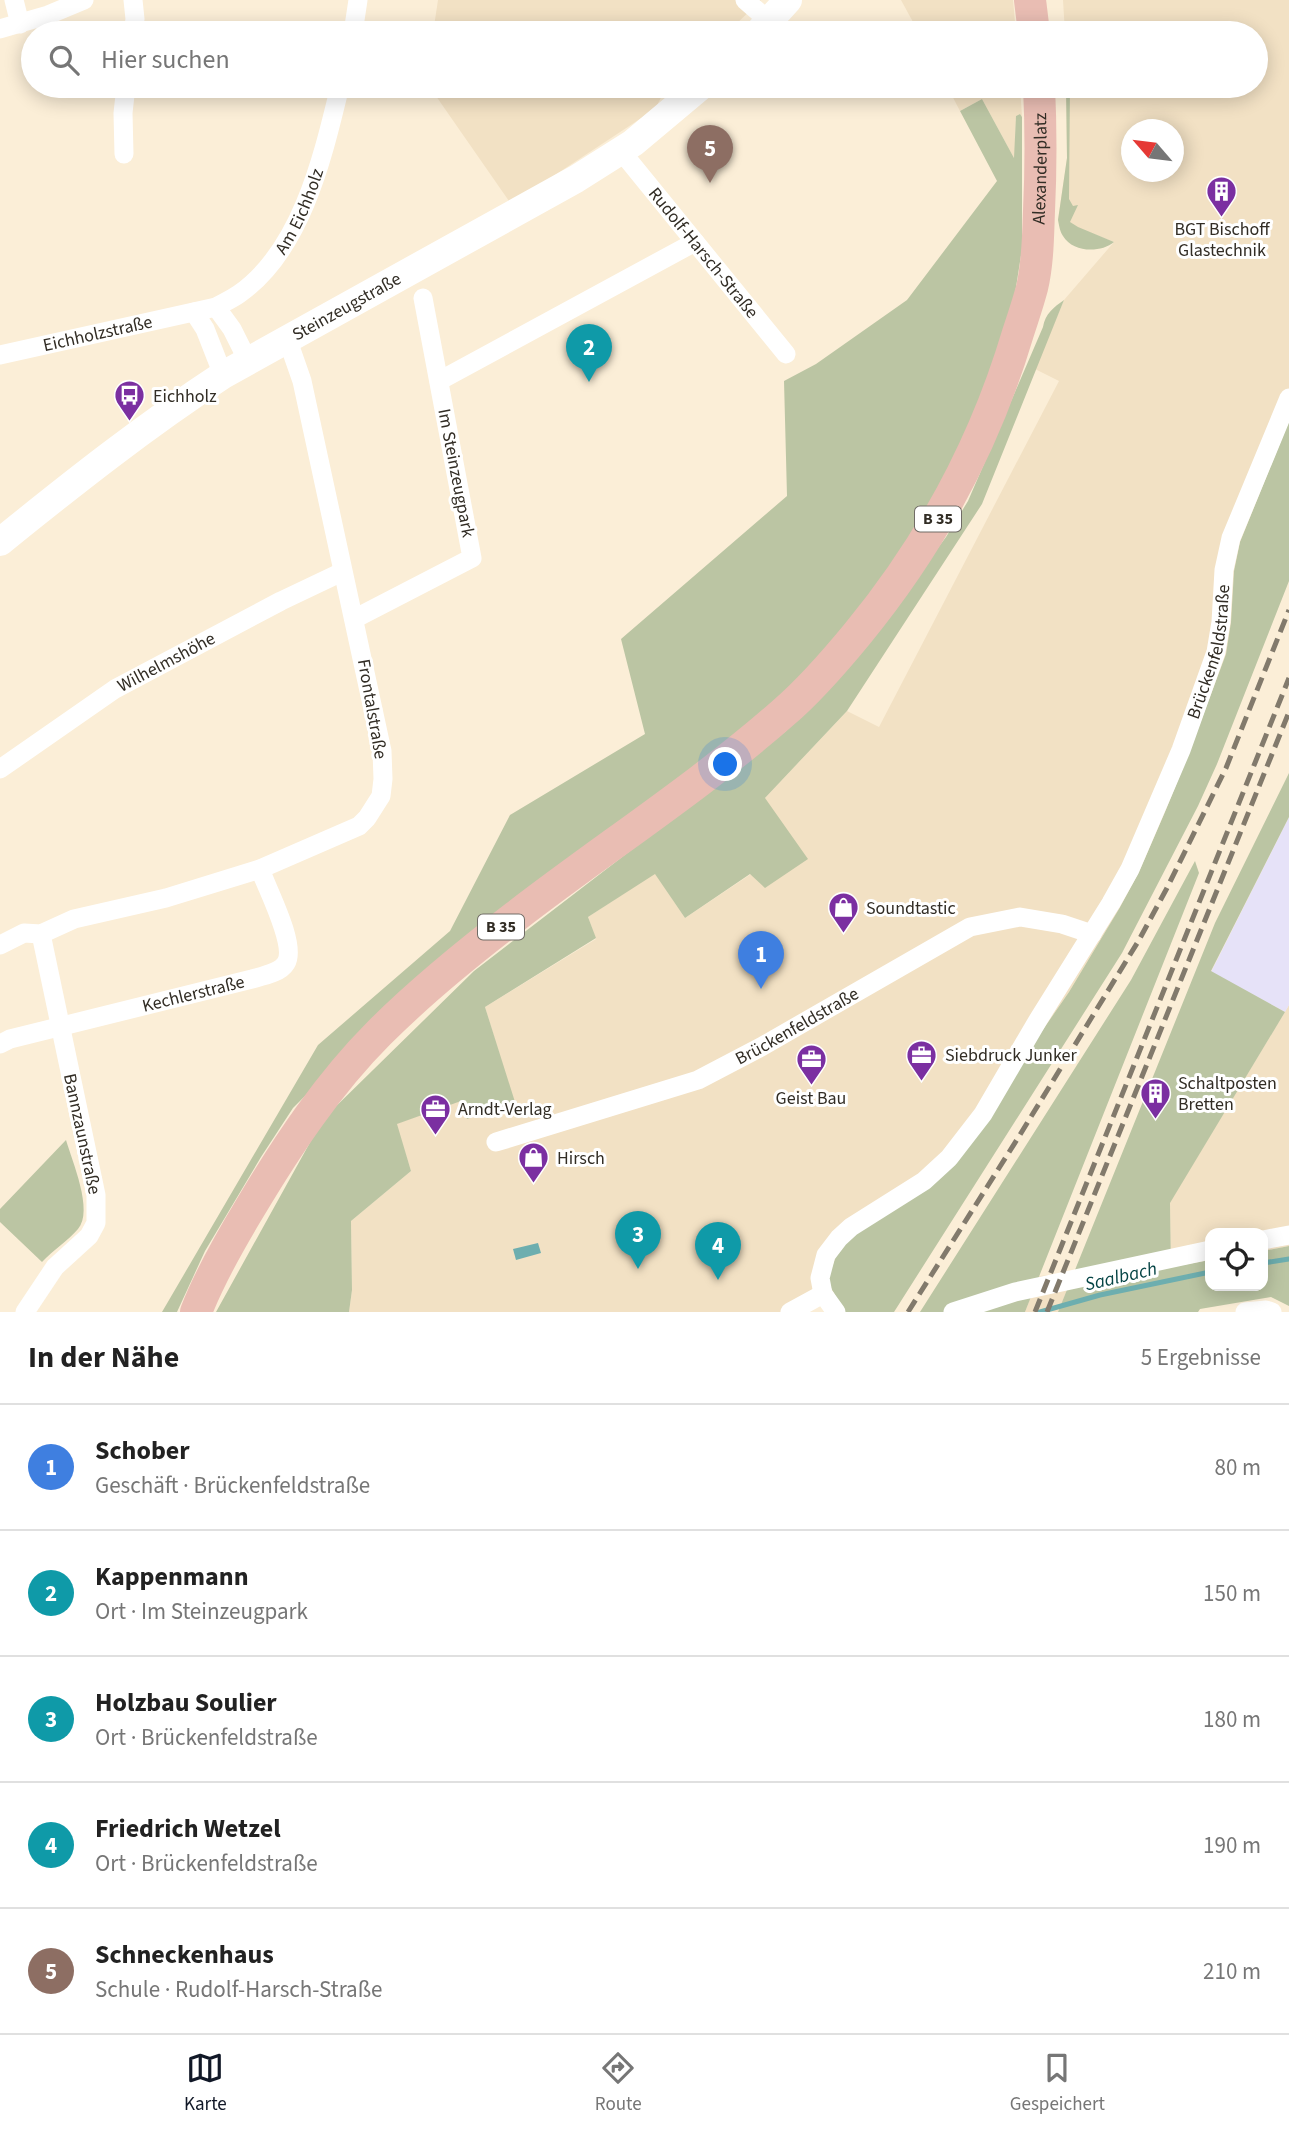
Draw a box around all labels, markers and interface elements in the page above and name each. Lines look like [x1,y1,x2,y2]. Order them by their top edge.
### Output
search box [21,21,1268,98]
icon: search [45,41,83,79]
text: Hier suchen [101,41,230,78]
street label: Alexanderplatz [1026,112,1053,225]
north arrow [1121,119,1184,182]
pin: 5 [687,125,733,183]
street label: Am Eichholz [269,165,330,259]
building icon: BGT Bischoff Glastechnik [1205,174,1239,218]
street label: Rudolf-Harsch-Straße [643,182,765,324]
place label: BGT Bischoff Glastechnik [1174,217,1270,263]
street label: Steinzeugstraße [288,266,406,347]
street label: Eichholzstraße [41,309,155,358]
pin: 2 [566,324,612,382]
bus stop icon: Eichholz [113,379,147,423]
place label: Eichholz [153,384,217,409]
street label: Im Steinzeugpark [431,406,481,540]
road number: B 35 [915,506,961,532]
street label: Brückenfeldstraße [1181,584,1236,722]
street label: Wilhelmshöhe [113,626,219,698]
street label: Frontalstraße [351,657,393,761]
your location [708,747,742,781]
shop icon: Soundtastic [826,891,860,935]
place label: Soundtastic [866,896,956,921]
road number: B 35 [478,914,524,939]
pin: 1 [738,931,784,989]
street label: Kechlerstraße [140,969,247,1018]
street label: Brückenfeldstraße [731,981,863,1071]
office icon: Siebdruck Junker [905,1038,939,1082]
office icon: Geist Bau [794,1043,828,1087]
place label: Siebdruck Junker [945,1043,1077,1068]
street label: Bannzaunstraße [57,1071,107,1197]
place label: Schaltposten Bretten [1178,1071,1277,1117]
building icon: Schaltposten Bretten [1138,1076,1172,1120]
place label: Geist Bau [776,1086,846,1111]
office icon: Arndt-Verlag [418,1092,452,1136]
place label: Arndt-Verlag [458,1097,552,1122]
shop icon: Hirsch [517,1141,551,1185]
place label: Hirsch [557,1146,605,1171]
pin: 3 [615,1211,661,1269]
pin: 4 [695,1222,741,1280]
map controls [1205,1228,1268,1291]
button: locate [1205,1228,1268,1291]
water label: Saalbach [1082,1256,1160,1298]
text: In der Nähe [28,1336,179,1379]
text: 5 Ergebnisse [1141,1341,1261,1374]
text: Schober [95,1432,190,1469]
text: 1 [45,1451,57,1484]
text: 80 m [1214,1451,1261,1484]
text: Geschäft · Brückenfeldstraße [95,1469,370,1502]
text: Kappenmann [95,1558,249,1595]
text: 2 [45,1577,57,1610]
text: 150 m [1203,1577,1261,1610]
text: Ort · Im Steinzeugpark [95,1595,308,1628]
text: Holzbau Soulier [95,1684,277,1721]
text: 3 [45,1703,57,1736]
text: 180 m [1203,1703,1261,1736]
text: Ort · Brückenfeldstraße [95,1721,318,1754]
text: Friedrich Wetzel [95,1810,281,1847]
text: 4 [45,1829,57,1862]
text: 190 m [1203,1829,1261,1862]
text: Ort · Brückenfeldstraße [95,1847,318,1880]
text: Schneckenhaus [95,1936,274,1973]
text: 5 [45,1955,57,1988]
text: 210 m [1203,1955,1261,1988]
text: Schule · Rudolf-Harsch-Straße [95,1973,382,2006]
tab: Karte [184,2049,227,2118]
tab: Route [595,2049,642,2118]
tab: Gespeichert [1010,2049,1105,2118]

